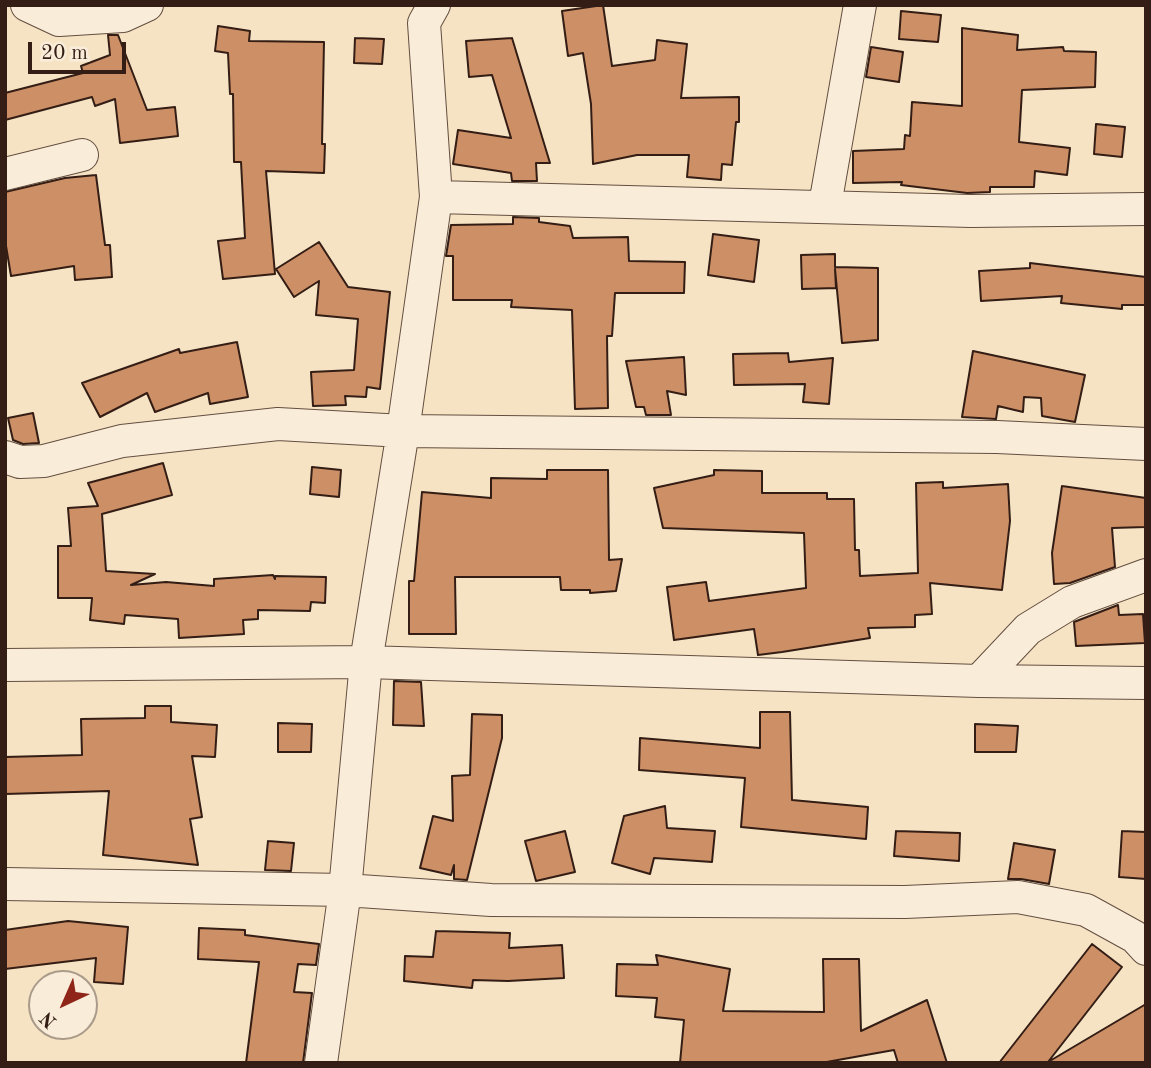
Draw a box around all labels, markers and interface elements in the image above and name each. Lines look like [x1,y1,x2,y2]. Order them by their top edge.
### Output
scale bar [32,28,130,72]
text: 20 m [41,43,88,64]
north arrow [28,970,98,1040]
text: N [38,1007,61,1031]

